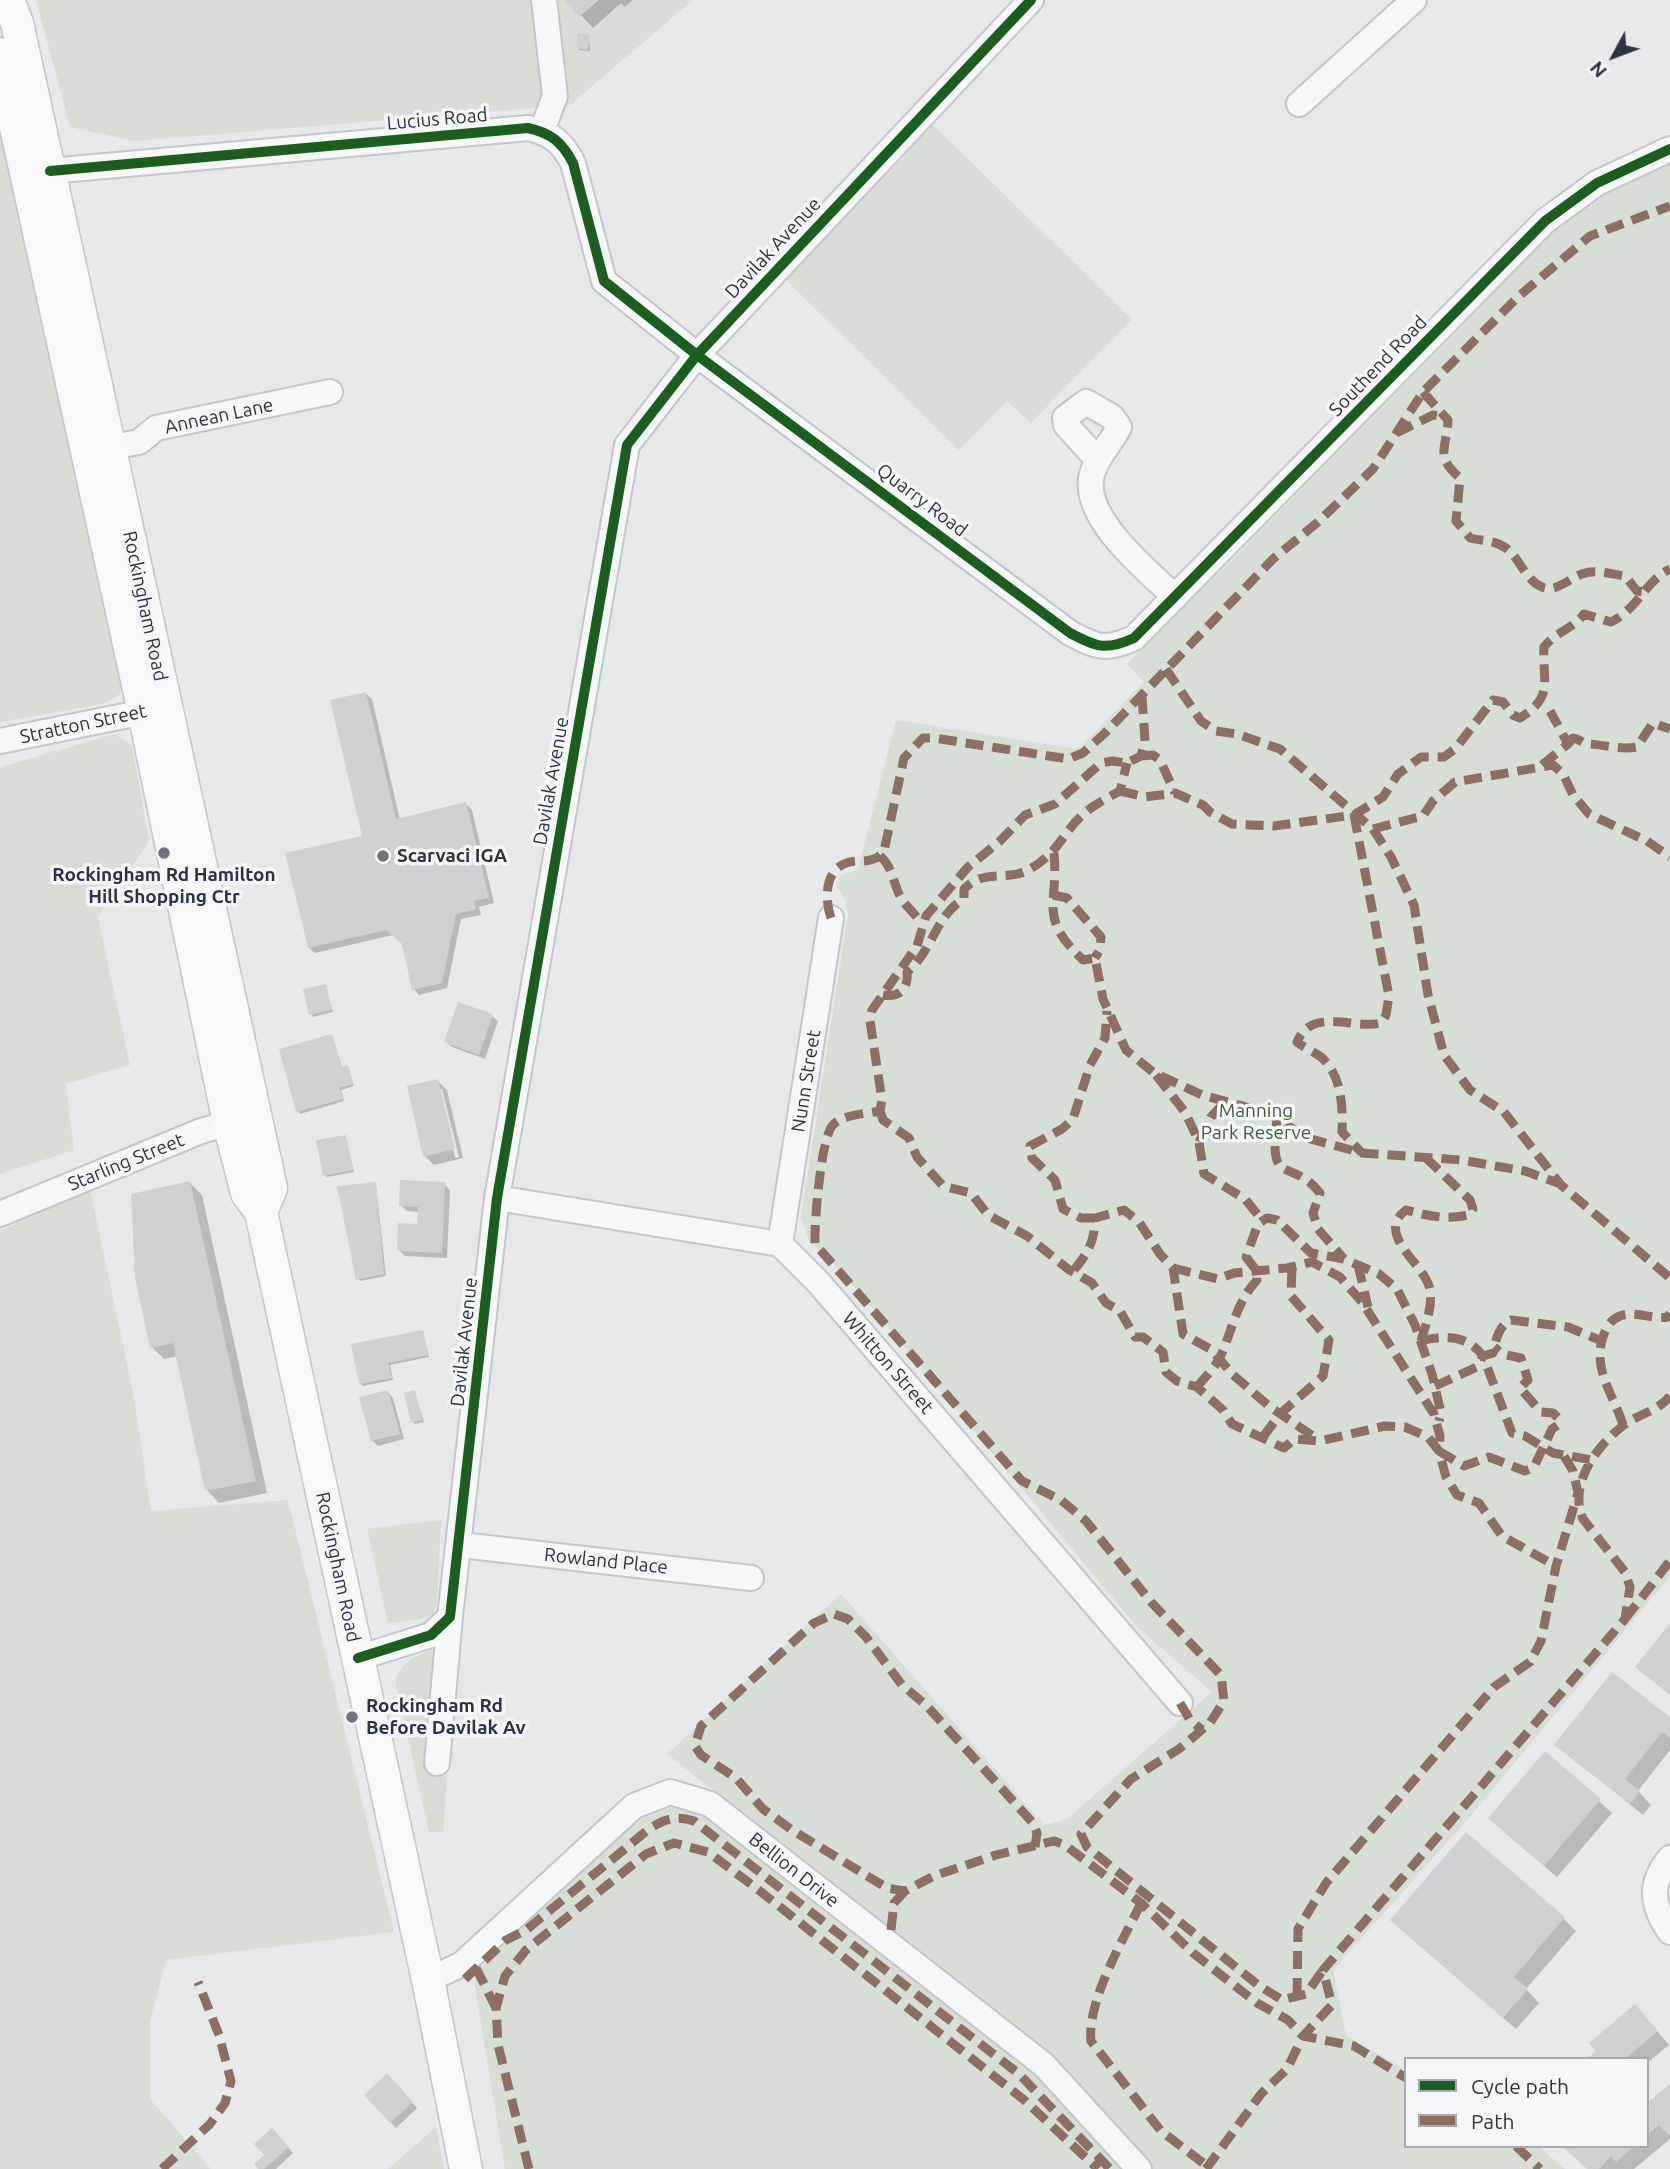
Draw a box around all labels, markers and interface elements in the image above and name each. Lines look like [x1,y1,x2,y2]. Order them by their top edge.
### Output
north arrow [1579,21,1649,91]
text: N [1585,57,1611,82]
street label: Lucius Road [386,103,488,135]
street label: Davilak Avenue [720,193,826,303]
street label: Southend Road [1324,311,1432,421]
street label: Annean Lane [163,393,275,439]
street label: Quarry Road [872,459,972,541]
street label: Rockingham Road [118,529,172,683]
street label: Stratton Street [18,699,148,749]
street label: Davilak Avenue [529,715,573,847]
marker: Rockingham Rd Hamilton Hill Shopping Ctr [156,845,172,861]
place label: Scarvaci IGA [397,845,507,867]
marker: Scarvaci IGA [375,848,391,864]
place label: Rockingham Rd Hamilton Hill Shopping Ctr [52,864,276,908]
street label: Nunn Street [787,1028,825,1134]
park label: Manning Park Reserve [1201,1100,1311,1144]
street label: Starling Street [65,1128,187,1196]
street label: Davilak Avenue [446,1276,482,1408]
street label: Whitton Street [838,1307,938,1419]
street label: Rockingham Road [311,1490,365,1644]
street label: Rowland Place [543,1543,669,1579]
place label: Rockingham Rd Before Davilak Av [366,1695,526,1739]
marker: Rockingham Rd Before Davilak Av [344,1709,360,1725]
street label: Bellion Drive [744,1828,844,1912]
legend [1404,2057,1649,2148]
text: Cycle path [1471,2074,1569,2098]
text: Path [1471,2109,1514,2133]

